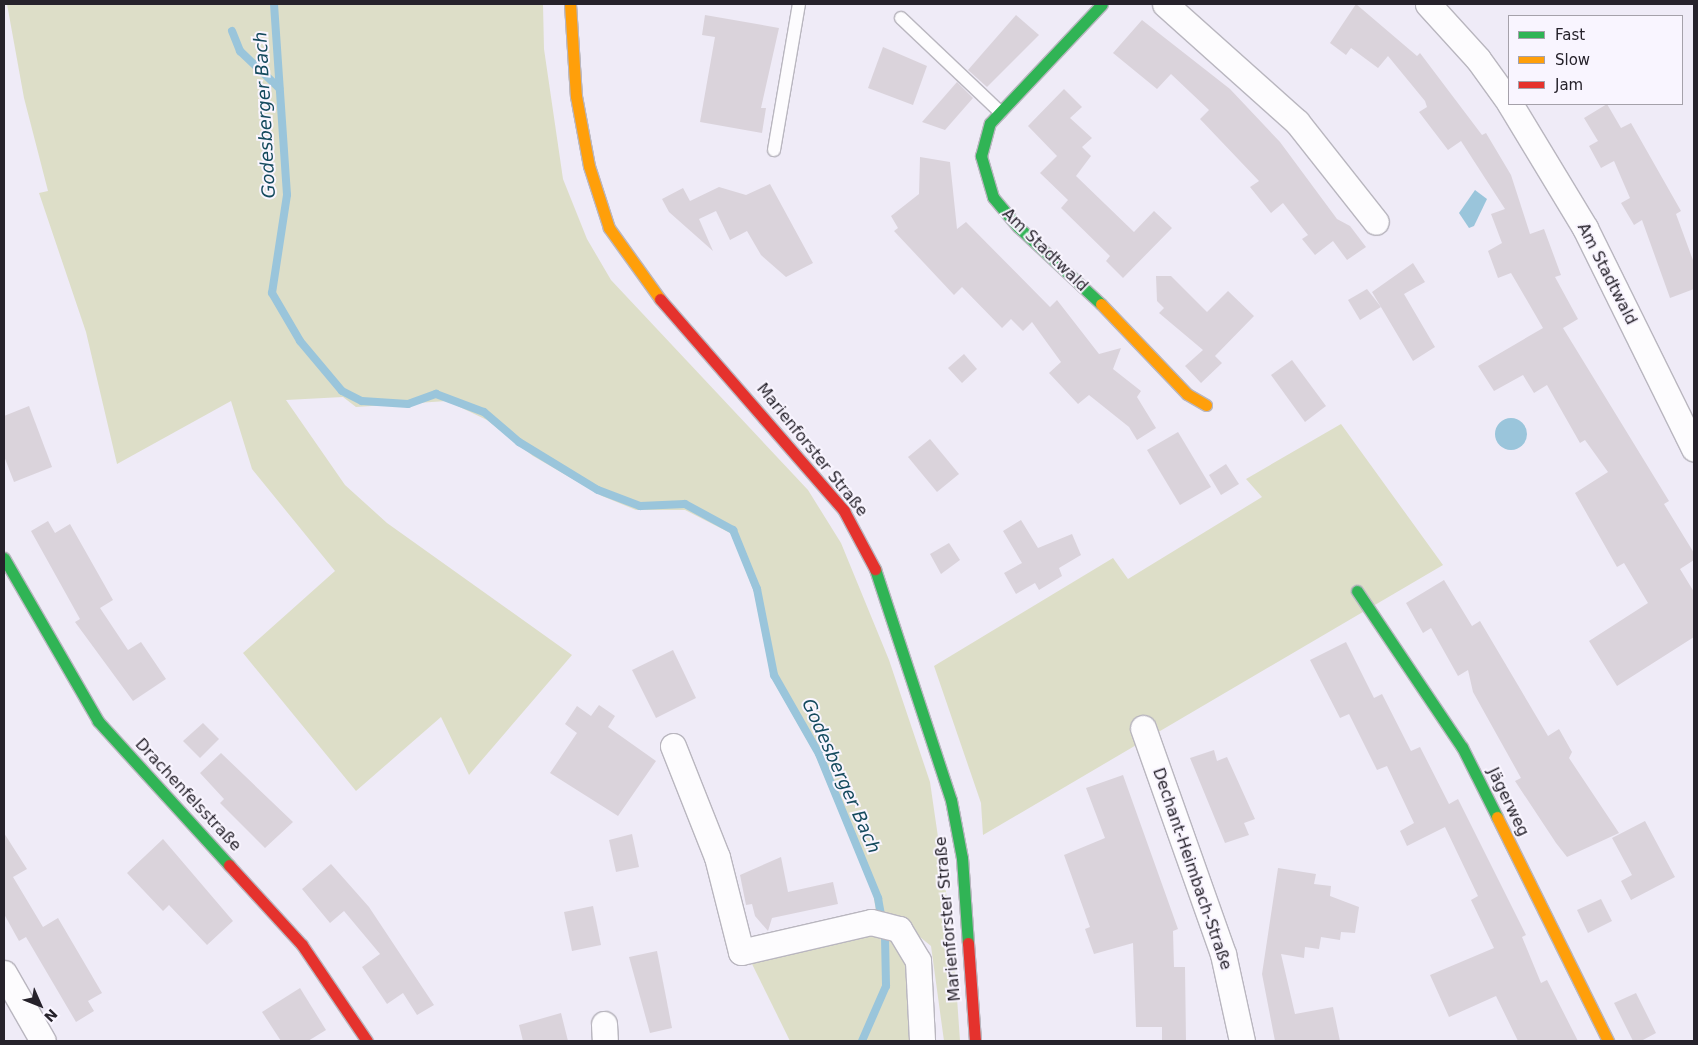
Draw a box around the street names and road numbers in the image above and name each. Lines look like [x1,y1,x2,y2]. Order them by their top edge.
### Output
street label: Am Stadtwald [998,204,1092,296]
street label: Am Stadtwald [1573,220,1641,328]
street label: Marienforster Straße [752,380,872,520]
street label: Drachenfelsstraße [131,735,245,855]
street label: Jägerweg [1483,764,1533,840]
street label: Dechant-Heimbach-Straße [1148,765,1236,973]
street label: Marienforster Straße [931,836,965,1002]

